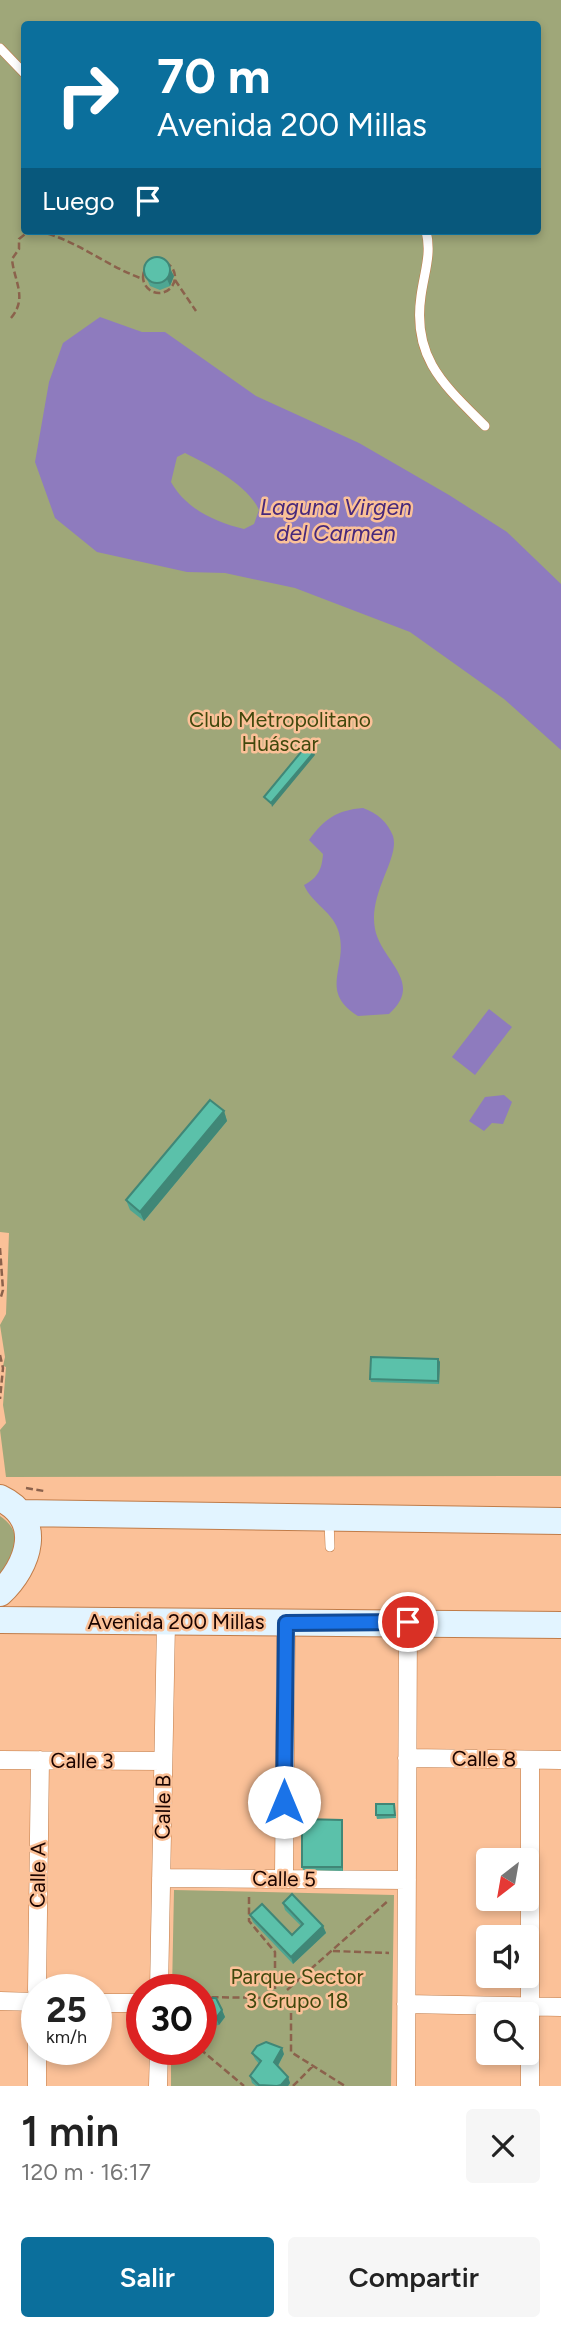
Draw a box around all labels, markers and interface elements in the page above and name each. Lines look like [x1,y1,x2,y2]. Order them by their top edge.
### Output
text: 70 m [157,46,270,105]
icon: right [42,49,133,140]
text: Avenida 200 Millas [157,106,427,144]
icon: arrive [129,182,167,220]
text: Luego [42,185,115,217]
water label: Laguna Virgen del Carmen [260,493,412,547]
park label: Club Metropolitano Huáscar [189,707,371,756]
pin [378,1592,438,1652]
icon: arrive [389,1603,427,1641]
street label: Avenida 200 Millas [87,1609,265,1634]
street label: Calle 8 [451,1745,517,1772]
street label: Calle 3 [50,1747,114,1774]
position arrow [247,1765,321,1839]
street label: Calle B [149,1774,176,1839]
street label: Calle A [24,1842,51,1908]
north arrow [476,1848,539,1911]
map controls [476,1848,539,2065]
street label: Calle 5 [252,1865,316,1892]
button: sound [476,1925,539,1988]
park label: Parque Sector 3 Grupo 18 [230,1964,364,2013]
speed limit sign: 30 [126,1974,217,2065]
text: 25 [46,1989,87,2031]
button: search [476,2002,539,2065]
text: km/h [46,2026,87,2048]
text: 1 min [21,2106,119,2157]
button: close [466,2109,540,2183]
text: 120 m · 16:17 [21,2158,151,2186]
button: Salir [21,2237,274,2317]
button: Compartir [288,2237,540,2317]

